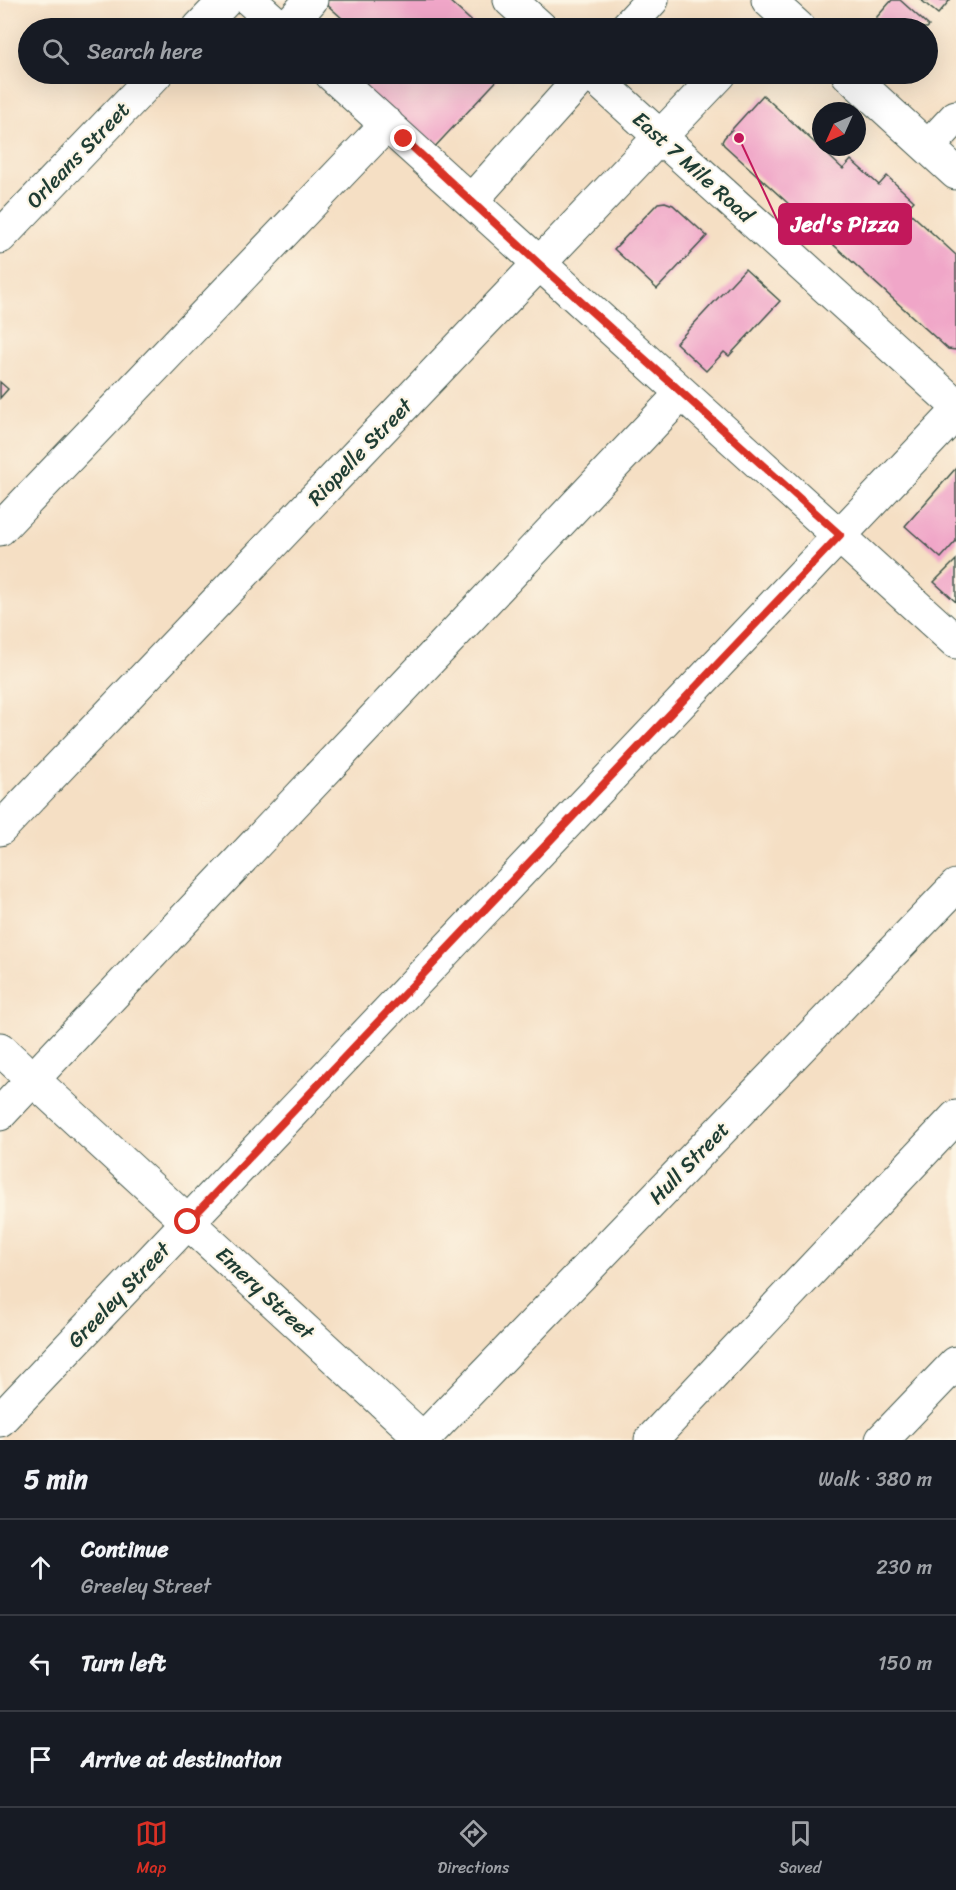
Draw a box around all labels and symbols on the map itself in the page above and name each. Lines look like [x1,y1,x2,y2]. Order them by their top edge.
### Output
street label: Orleans Street [16,92,140,218]
street label: East 7 Mile Road [623,101,764,234]
north arrow [812,102,866,156]
route end [390,125,416,151]
callout: Jed's Pizza [779,204,911,244]
text: Jed's Pizza [789,205,900,244]
street label: Riopelle Street [298,388,423,515]
street label: Hull Street [639,1112,739,1214]
route start [174,1208,200,1234]
street label: Greeley Street [58,1232,181,1357]
street label: Emery Street [207,1237,325,1350]

